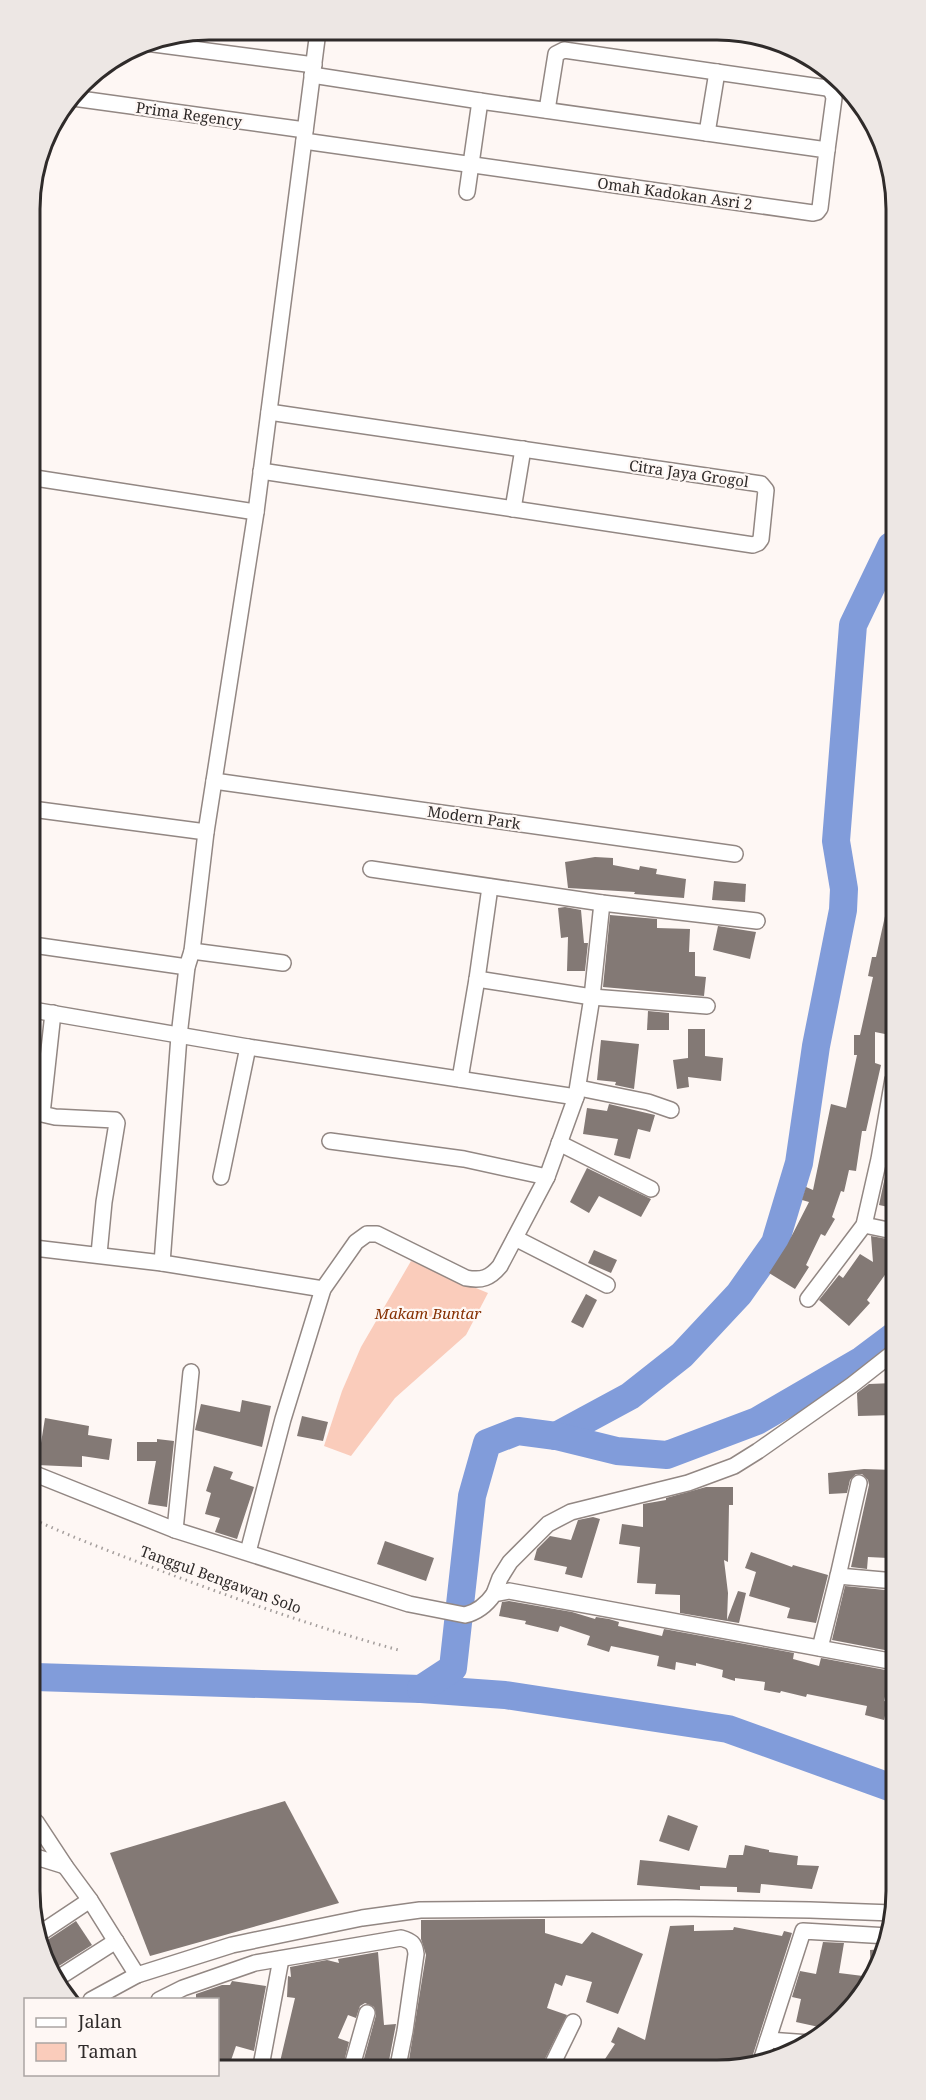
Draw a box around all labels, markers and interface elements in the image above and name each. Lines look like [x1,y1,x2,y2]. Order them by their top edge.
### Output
street label: Prima Regency [135,97,244,131]
street label: Omah Kadokan Asri 2 [596,172,754,214]
street label: Citra Jaya Grogol [628,455,750,491]
street label: Modern Park [426,801,522,833]
park label: Makam Buntar [374,1303,482,1323]
street label: Tanggul Bengawan Solo [138,1540,304,1618]
legend [24,1998,219,2076]
text: Jalan [77,2009,122,2033]
text: Taman [78,2039,138,2063]

